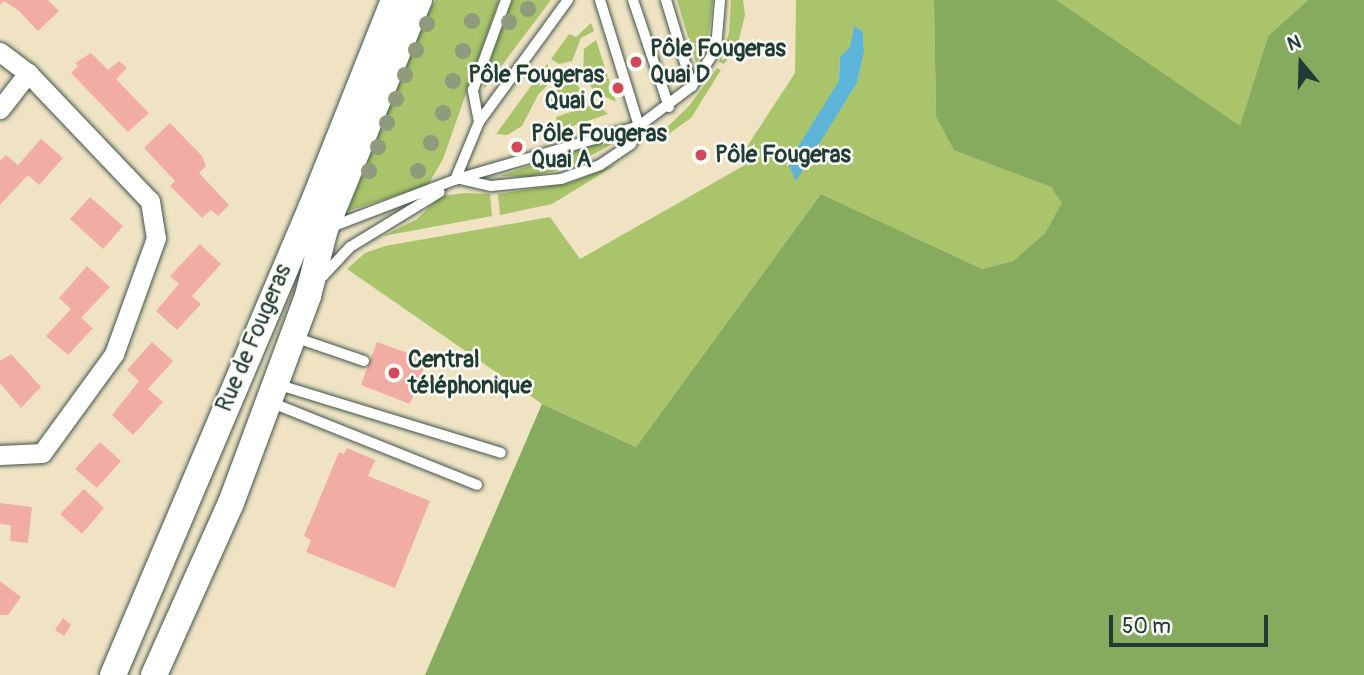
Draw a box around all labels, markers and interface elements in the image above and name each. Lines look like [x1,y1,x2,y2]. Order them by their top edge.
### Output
north arrow [1266,28,1336,98]
text: N [1284,30,1304,57]
place label: Pôle Fougeras Quai D [650,35,786,89]
marker: Pôle Fougeras Quai D [628,54,644,70]
place label: Pôle Fougeras Quai C [468,61,604,115]
marker: Pôle Fougeras Quai C [610,80,626,96]
place label: Pôle Fougeras Quai A [531,120,667,174]
marker: Pôle Fougeras Quai A [509,139,525,155]
place label: Pôle Fougeras [715,141,851,169]
marker: Pôle Fougeras [693,147,709,163]
street label: Rue de Fougeras [210,260,298,416]
place label: Central téléphonique [408,346,532,400]
marker: Central téléphonique [386,365,402,381]
scale bar [1112,602,1271,646]
text: 50 m [1122,613,1171,640]

